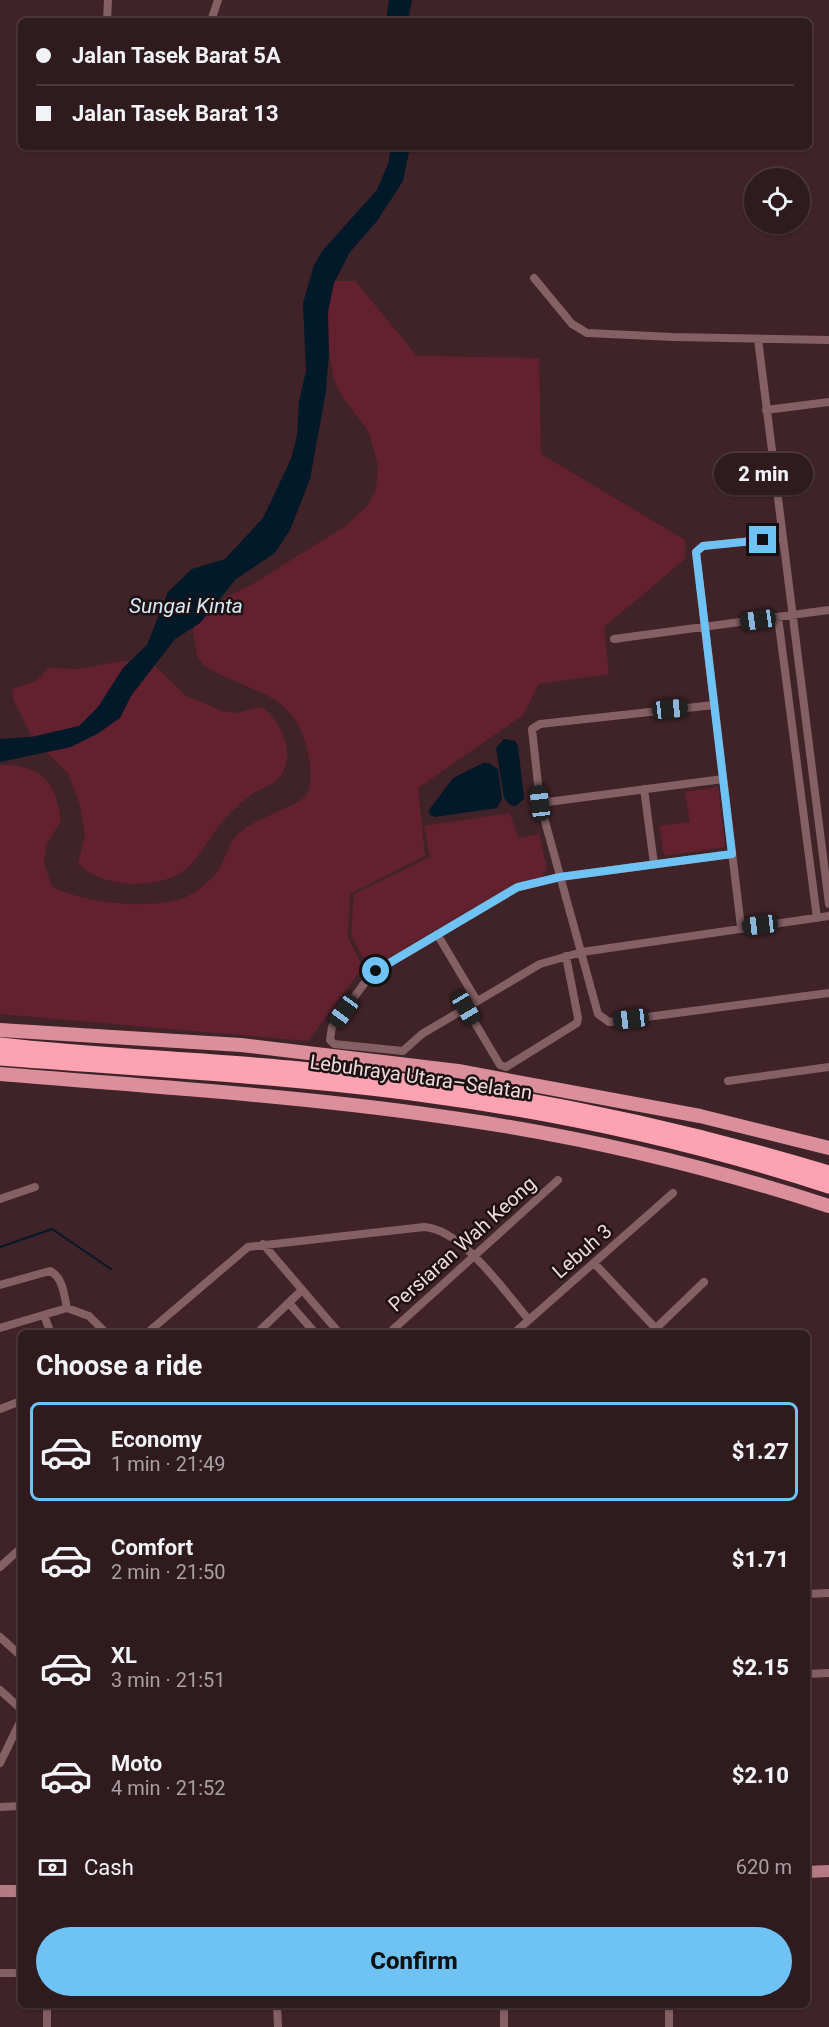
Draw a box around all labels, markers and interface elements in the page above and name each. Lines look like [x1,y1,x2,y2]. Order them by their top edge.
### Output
text: Jalan Tasek Barat 5A [72,43,281,68]
text: Jalan Tasek Barat 13 [72,101,279,126]
map controls [744,168,810,234]
button: locate [744,168,810,234]
callout: 2 min [714,453,813,495]
text: 2 min [738,462,789,486]
route end [749,526,776,553]
water label: Sungai Kinta [129,594,243,618]
car [739,609,777,631]
car [651,698,689,720]
car [529,784,551,822]
car [741,914,779,936]
route start [362,957,389,984]
car [449,988,483,1028]
car [326,991,362,1031]
car [612,1008,650,1030]
street label: Lebuhraya Utara–Selatan [308,1050,534,1104]
street label: Persiaran Wah Keong [383,1171,541,1317]
street label: Lebuh 3 [547,1219,617,1283]
text: Choose a ride [36,1350,202,1382]
icon: car [39,1425,93,1479]
text: Economy [111,1427,202,1452]
text: $1.27 [732,1439,789,1464]
text: 1 min · 21:49 [111,1452,226,1476]
icon: car [39,1533,93,1587]
text: Comfort [111,1535,193,1560]
text: $1.71 [732,1547,789,1572]
text: 2 min · 21:50 [111,1560,226,1584]
icon: car [39,1641,93,1695]
text: XL [111,1643,137,1668]
text: $2.15 [732,1655,789,1680]
text: 3 min · 21:51 [111,1668,226,1692]
icon: car [39,1749,93,1803]
text: Moto [111,1751,162,1776]
text: $2.10 [732,1763,789,1788]
text: 4 min · 21:52 [111,1776,226,1800]
icon: cash [36,1851,69,1884]
text: Cash [84,1855,134,1880]
text: 620 m [736,1855,792,1879]
button: Confirm [36,1927,792,1996]

